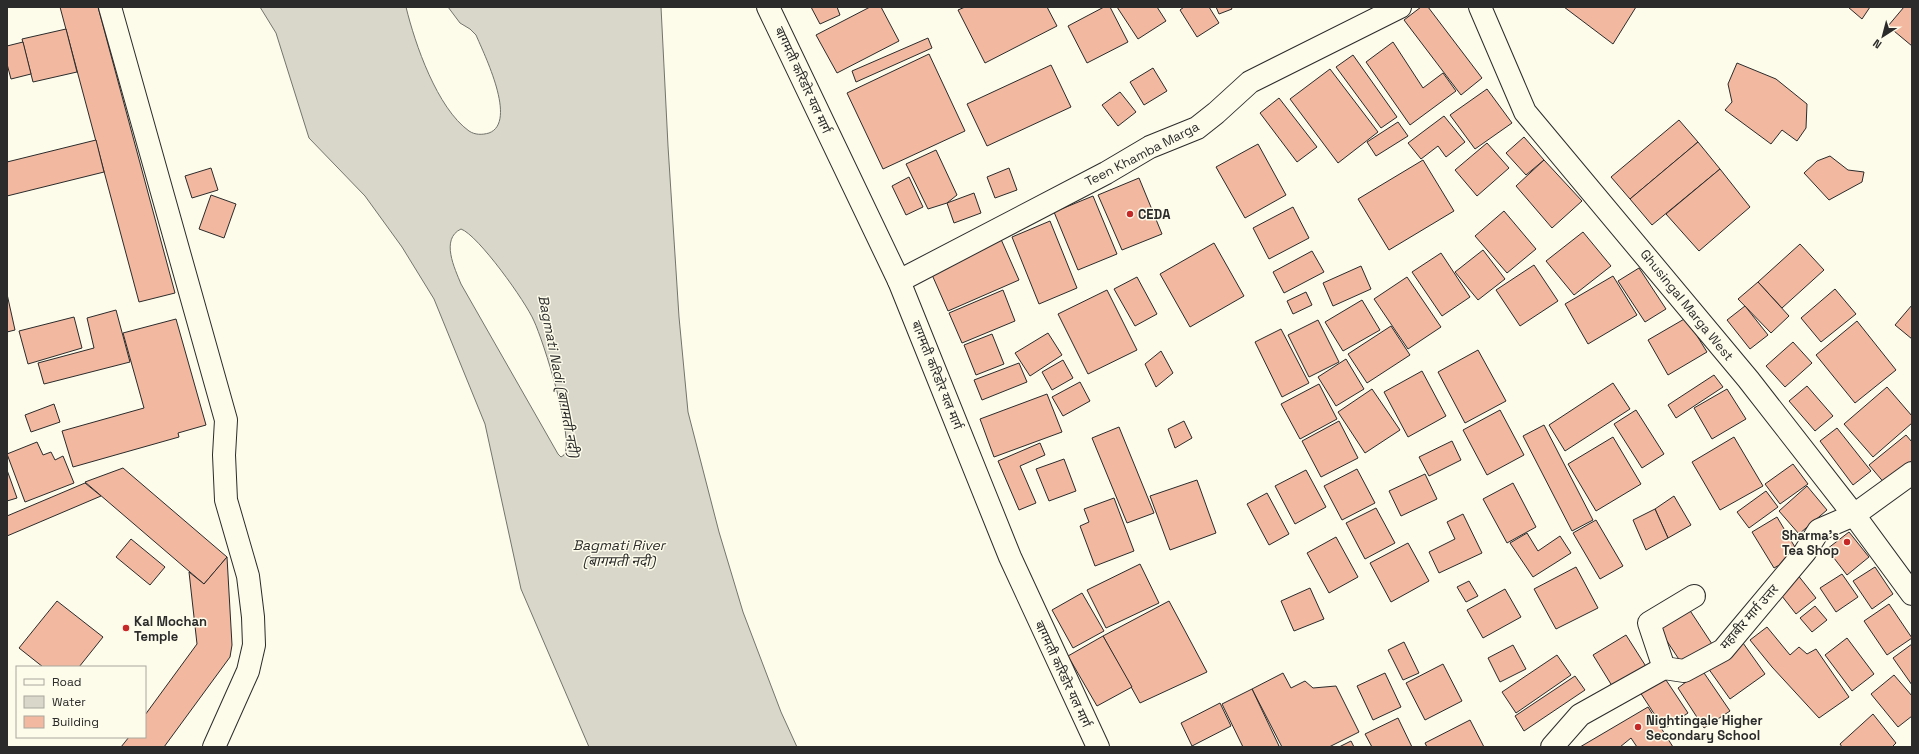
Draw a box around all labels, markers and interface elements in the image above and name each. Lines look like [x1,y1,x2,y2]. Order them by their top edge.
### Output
north arrow [1863,16,1903,56]
street label: बागमती करिडोर यल मार्ग [771,24,836,137]
text: N [1870,36,1884,52]
street label: Teen Khamba Marga [1082,118,1202,190]
place label: CEDA [1138,206,1171,223]
marker: CEDA [1125,209,1135,219]
street label: Ghusingal Marga West [1637,246,1737,364]
water label: Bagmati Nadi (बागमती नदी) [534,293,584,460]
street label: बागमती करिडोर यल मार्ग [907,318,967,433]
place label: Sharma's Tea Shop [1782,527,1839,559]
water label: Bagmati River (बागमती नदी) [573,536,667,570]
marker: Sharma's Tea Shop [1842,537,1852,547]
street label: महाबीर मार्ग उत्तर [1716,580,1782,653]
place label: Kal Mochan Temple [134,613,207,645]
street label: बागमती करिडोर यल मार्ग [1031,618,1096,731]
marker: Kal Mochan Temple [121,623,131,633]
legend [16,666,146,738]
text: Road [52,674,81,690]
text: Water [52,694,86,710]
place label: Nightingale Higher Secondary School [1646,712,1763,744]
text: Building [52,714,99,730]
marker: Nightingale Higher Secondary School [1633,722,1643,732]

